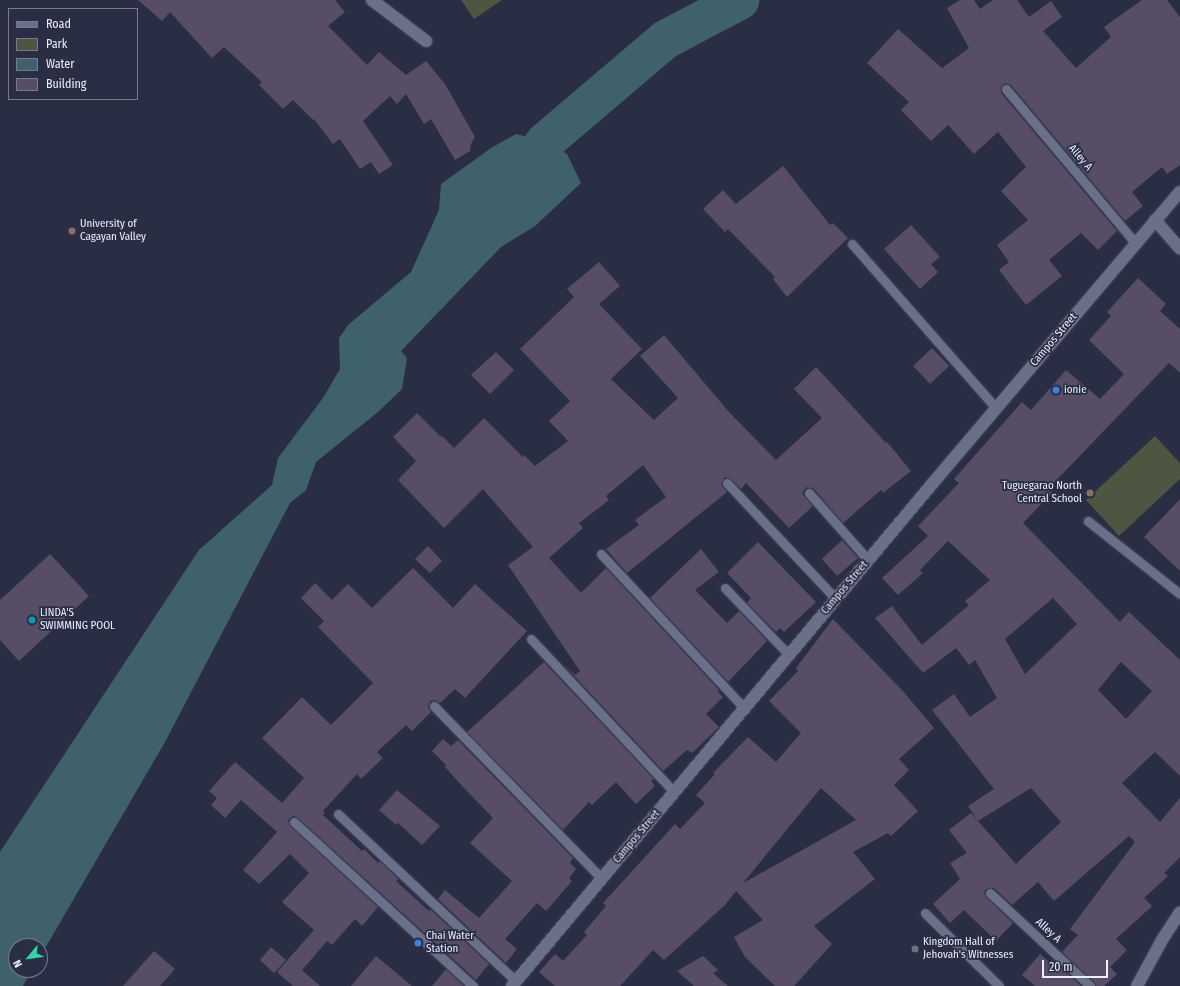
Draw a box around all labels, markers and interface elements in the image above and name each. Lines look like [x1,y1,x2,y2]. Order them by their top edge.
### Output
legend [8,8,138,100]
text: Road [46,17,71,31]
text: Park [46,37,67,51]
text: Water [46,57,74,71]
text: Building [46,77,86,91]
street label: Alley A [1065,142,1095,174]
place label: University of Cagayan Valley [80,218,146,244]
marker: University of Cagayan Valley [67,226,77,236]
street label: Campos Street [1028,311,1080,369]
place label: ionie [1064,383,1087,397]
marker: ionie [1051,385,1061,395]
place label: Tuguegarao North Central School [1002,480,1082,506]
marker: Tuguegarao North Central School [1085,488,1095,498]
street label: Campos Street [819,559,871,617]
place label: LINDA'S SWIMMING POOL [40,607,115,633]
marker: LINDA'S SWIMMING POOL [27,615,37,625]
street label: Campos Street [611,808,663,866]
street label: Alley A [1032,916,1064,946]
place label: Chai Water Station [426,930,474,956]
place label: Kingdom Hall of Jehovah's Witnesses [923,936,1013,962]
north arrow [8,938,48,978]
marker: Chai Water Station [413,938,423,948]
marker: Kingdom Hall of Jehovah's Witnesses [910,944,920,954]
scale bar [1044,952,1110,978]
text: N [11,958,25,970]
text: 20 m [1049,960,1073,974]

